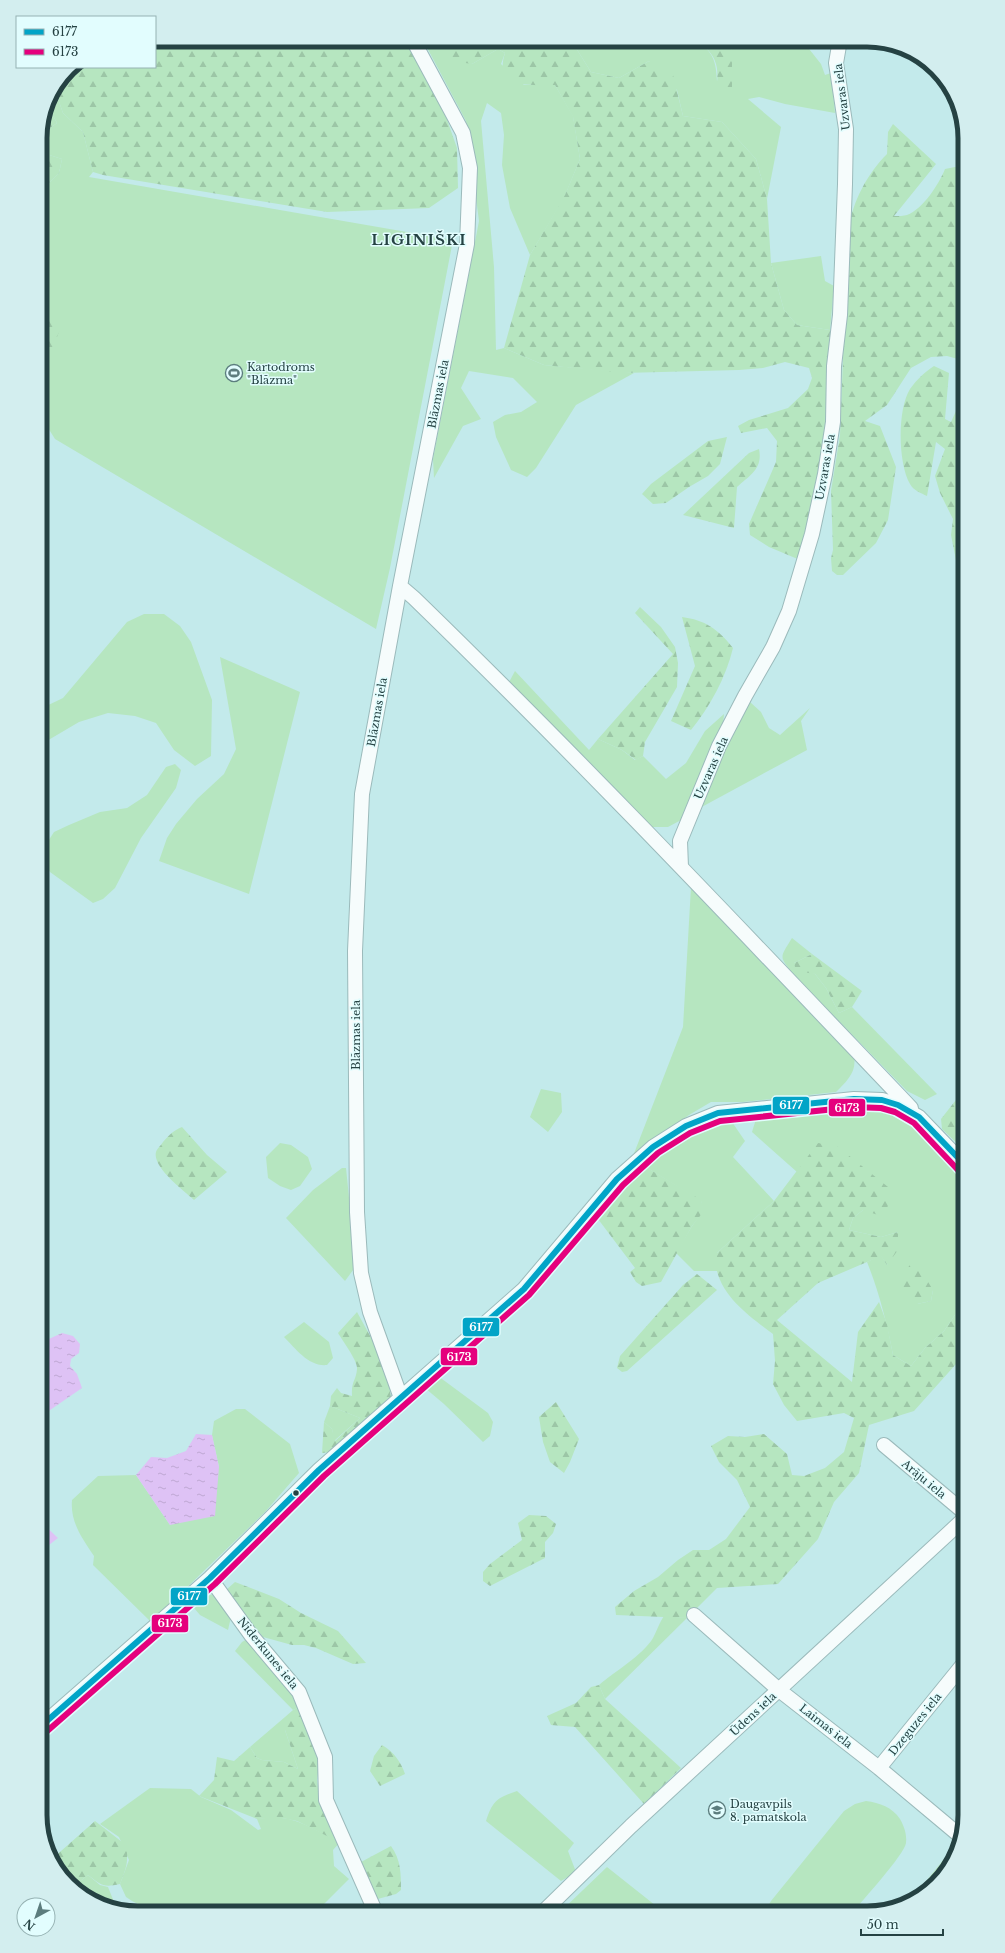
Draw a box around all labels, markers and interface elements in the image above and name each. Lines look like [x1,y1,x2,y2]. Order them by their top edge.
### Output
legend [16,16,156,68]
text: 6177 [52,24,78,39]
text: 6173 [52,44,78,59]
street label: Uzvaras iela [831,62,853,131]
district label: LIGINIŠKI [371,230,467,249]
street label: Blāzmas iela [424,357,452,430]
place label: Kartodroms "Blāzma" [247,360,315,387]
sports icon: Kartodroms "Blāzma" [224,363,244,383]
street label: Uzvaras iela [812,432,838,501]
street label: Blāzmas iela [364,675,390,748]
street label: Uzvaras iela [691,734,731,801]
street label: Blāzmas iela [349,999,363,1070]
line badge: 6177 [772,1096,810,1115]
text: 6177 [779,1098,803,1112]
line badge: 6173 [828,1098,866,1117]
text: 6173 [835,1101,859,1115]
line badge: 6177 [462,1317,500,1337]
text: 6177 [469,1320,493,1334]
line badge: 6173 [440,1347,478,1366]
text: 6173 [447,1350,471,1364]
street label: Arāju iela [898,1456,950,1502]
unlabelled marker [291,1488,301,1498]
line badge: 6177 [170,1587,208,1606]
text: 6177 [177,1589,201,1603]
line badge: 6173 [151,1614,189,1633]
street label: Niderkunes iela [235,1614,302,1692]
text: 6173 [158,1616,182,1630]
street label: Ūdens iela [727,1688,780,1739]
street label: Dzeguzes iela [886,1689,945,1758]
street label: Laimas iela [797,1701,856,1752]
place label: Daugavpils 8. pamatskola [730,1797,807,1824]
school or university icon: Daugavpils 8. pamatskola [707,1800,727,1820]
north arrow [16,1897,56,1937]
scale bar [861,1911,943,1937]
text: N [21,1916,38,1933]
text: 50 m [867,1917,899,1932]

